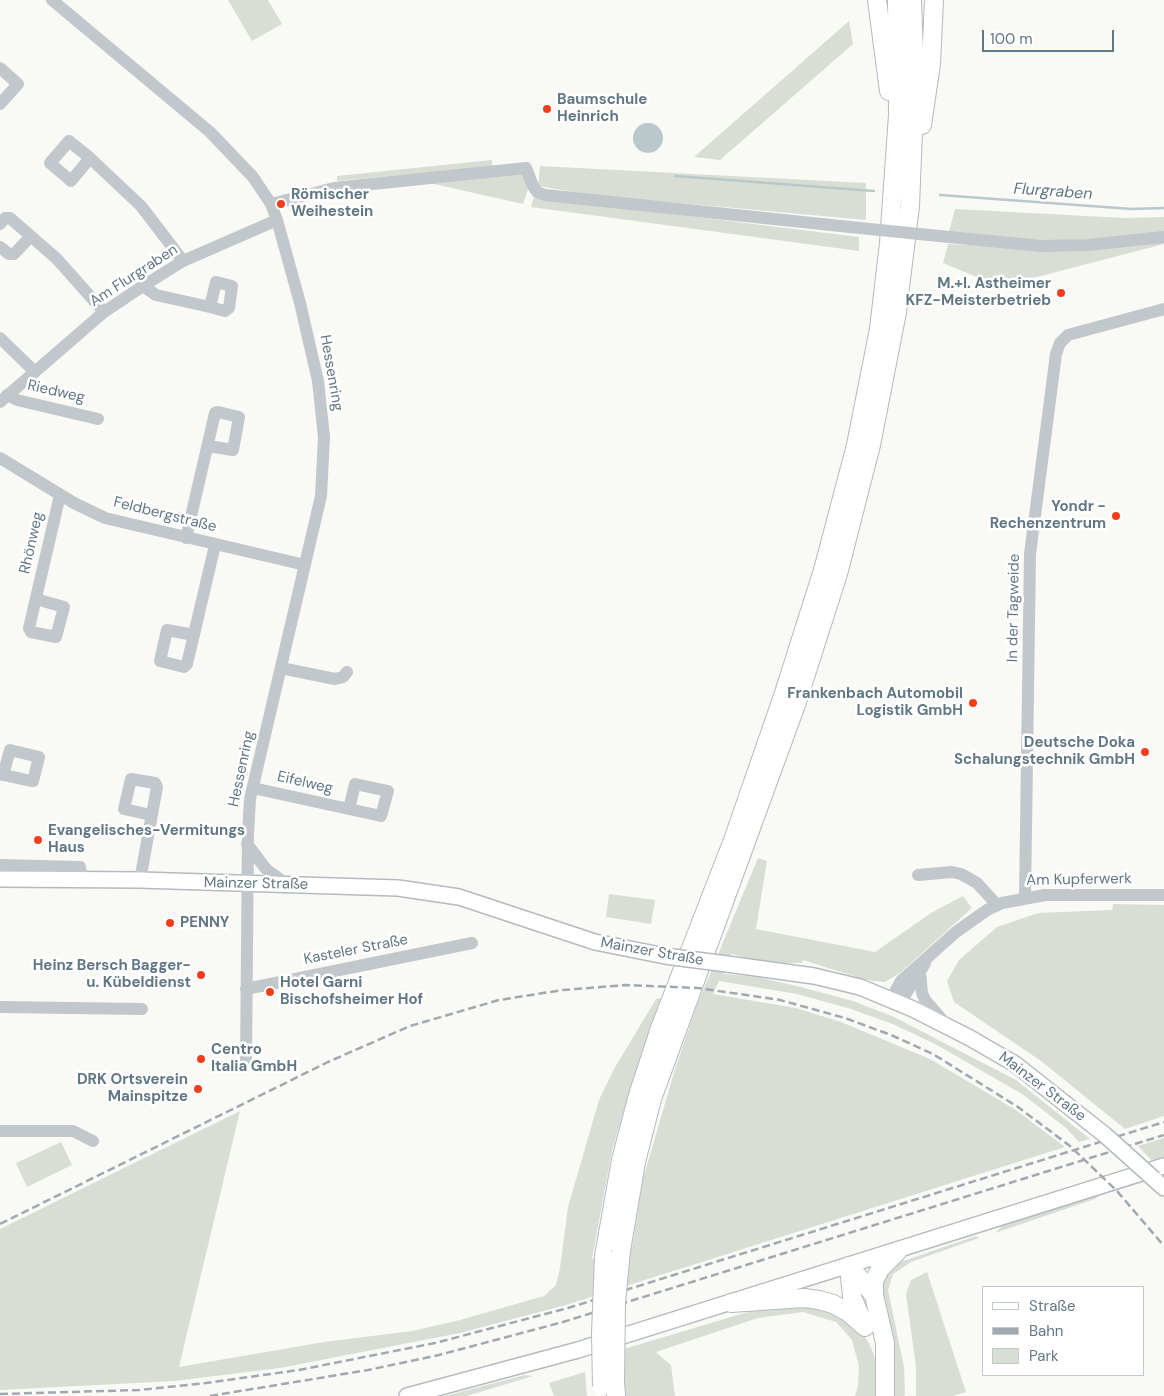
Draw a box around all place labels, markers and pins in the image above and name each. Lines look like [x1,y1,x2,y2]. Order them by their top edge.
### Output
place label: Baumschule Heinrich [557,91,647,126]
marker: Baumschule Heinrich [541,103,553,115]
place label: Römischer Weihestein [291,186,373,221]
marker: Römischer Weihestein [275,198,287,210]
place label: M.+I. Astheimer KFZ-Meisterbetrieb [906,275,1051,310]
marker: M.+I. Astheimer KFZ-Meisterbetrieb [1055,287,1067,299]
place label: Yondr - Rechenzentrum [990,498,1106,533]
marker: Yondr - Rechenzentrum [1110,510,1122,522]
place label: Frankenbach Automobil Logistik GmbH [787,685,963,720]
marker: Frankenbach Automobil Logistik GmbH [967,697,979,709]
place label: Deutsche Doka Schalungstechnik GmbH [954,734,1135,769]
marker: Deutsche Doka Schalungstechnik GmbH [1139,746,1151,758]
place label: Evangelisches-Vermitungs Haus [48,822,245,857]
marker: Evangelisches-Vermitungs Haus [32,834,44,846]
place label: PENNY [180,914,229,932]
marker: PENNY [164,917,176,929]
place label: Heinz Bersch Bagger- u. Kübeldienst [33,957,191,992]
marker: Heinz Bersch Bagger- u. Kübeldienst [195,969,207,981]
place label: Hotel Garni Bischofsheimer Hof [280,974,423,1009]
marker: Hotel Garni Bischofsheimer Hof [264,986,276,998]
place label: Centro Italia GmbH [211,1041,297,1076]
marker: Centro Italia GmbH [195,1053,207,1065]
place label: DRK Ortsverein Mainspitze [77,1071,188,1106]
marker: DRK Ortsverein Mainspitze [192,1083,204,1095]

